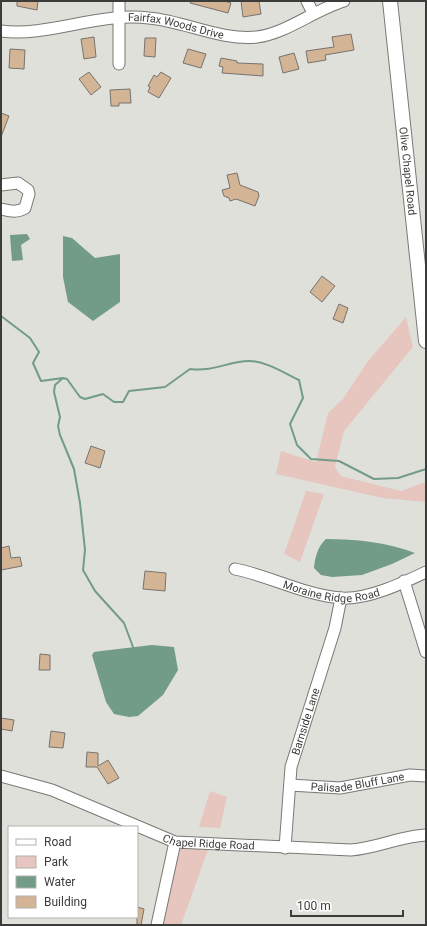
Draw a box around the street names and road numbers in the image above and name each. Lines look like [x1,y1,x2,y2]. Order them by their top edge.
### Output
street label: Fairfax Woods Drive [128,11,225,41]
street label: Olive Chapel Road [397,126,419,216]
street label: Moraine Ridge Road [281,578,381,605]
street label: Barnside Lane [289,686,322,757]
street label: Palisade Bluff Lane [310,770,405,795]
street label: Chapel Ridge Road [161,831,255,852]

